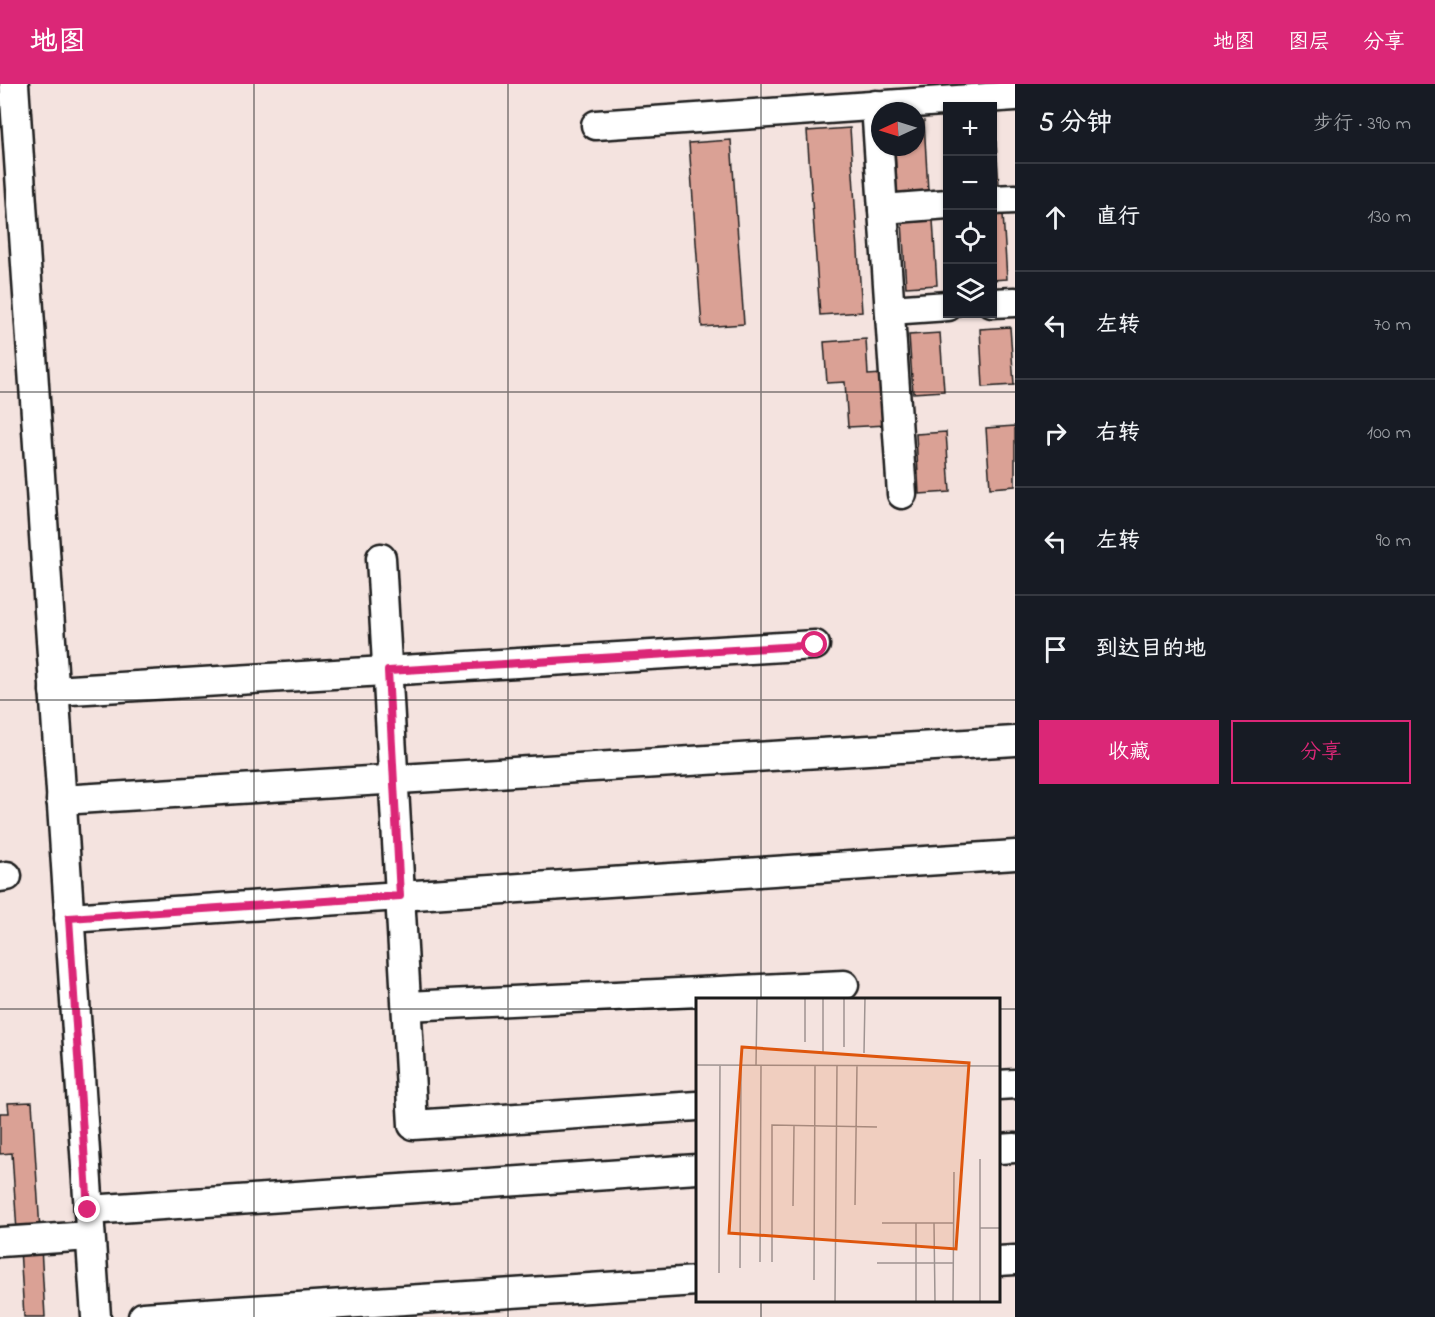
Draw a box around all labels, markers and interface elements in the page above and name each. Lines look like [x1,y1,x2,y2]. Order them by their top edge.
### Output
text: 地图 [30,23,86,64]
text: 地图 [1213,28,1255,58]
text: 图层 [1288,28,1330,58]
text: 分享 [1363,28,1405,58]
north arrow [871,102,925,156]
map controls [943,102,997,318]
button: + [943,102,997,156]
text: 5 分钟 [1039,105,1112,143]
text: 步行 · 390 m [1313,110,1411,139]
button: − [943,156,997,210]
icon: ahead [1039,201,1072,234]
text: 直行 [1096,202,1140,234]
text: 130 m [1367,203,1411,232]
button: locate [943,210,997,264]
button: layers [943,264,997,318]
icon: left [1039,309,1072,342]
text: 左转 [1096,310,1140,342]
text: 70 m [1374,311,1411,340]
icon: right [1039,417,1072,450]
text: 右转 [1096,418,1140,450]
text: 100 m [1367,419,1411,448]
icon: left [1039,525,1072,558]
text: 左转 [1096,526,1140,558]
text: 90 m [1376,527,1411,556]
route start [801,631,827,657]
icon: arrive [1039,633,1072,666]
text: 到达目的地 [1096,634,1206,666]
button: 收藏 [1039,720,1219,784]
button: 分享 [1231,720,1411,784]
inset map [696,998,1000,1302]
route end [74,1196,100,1222]

